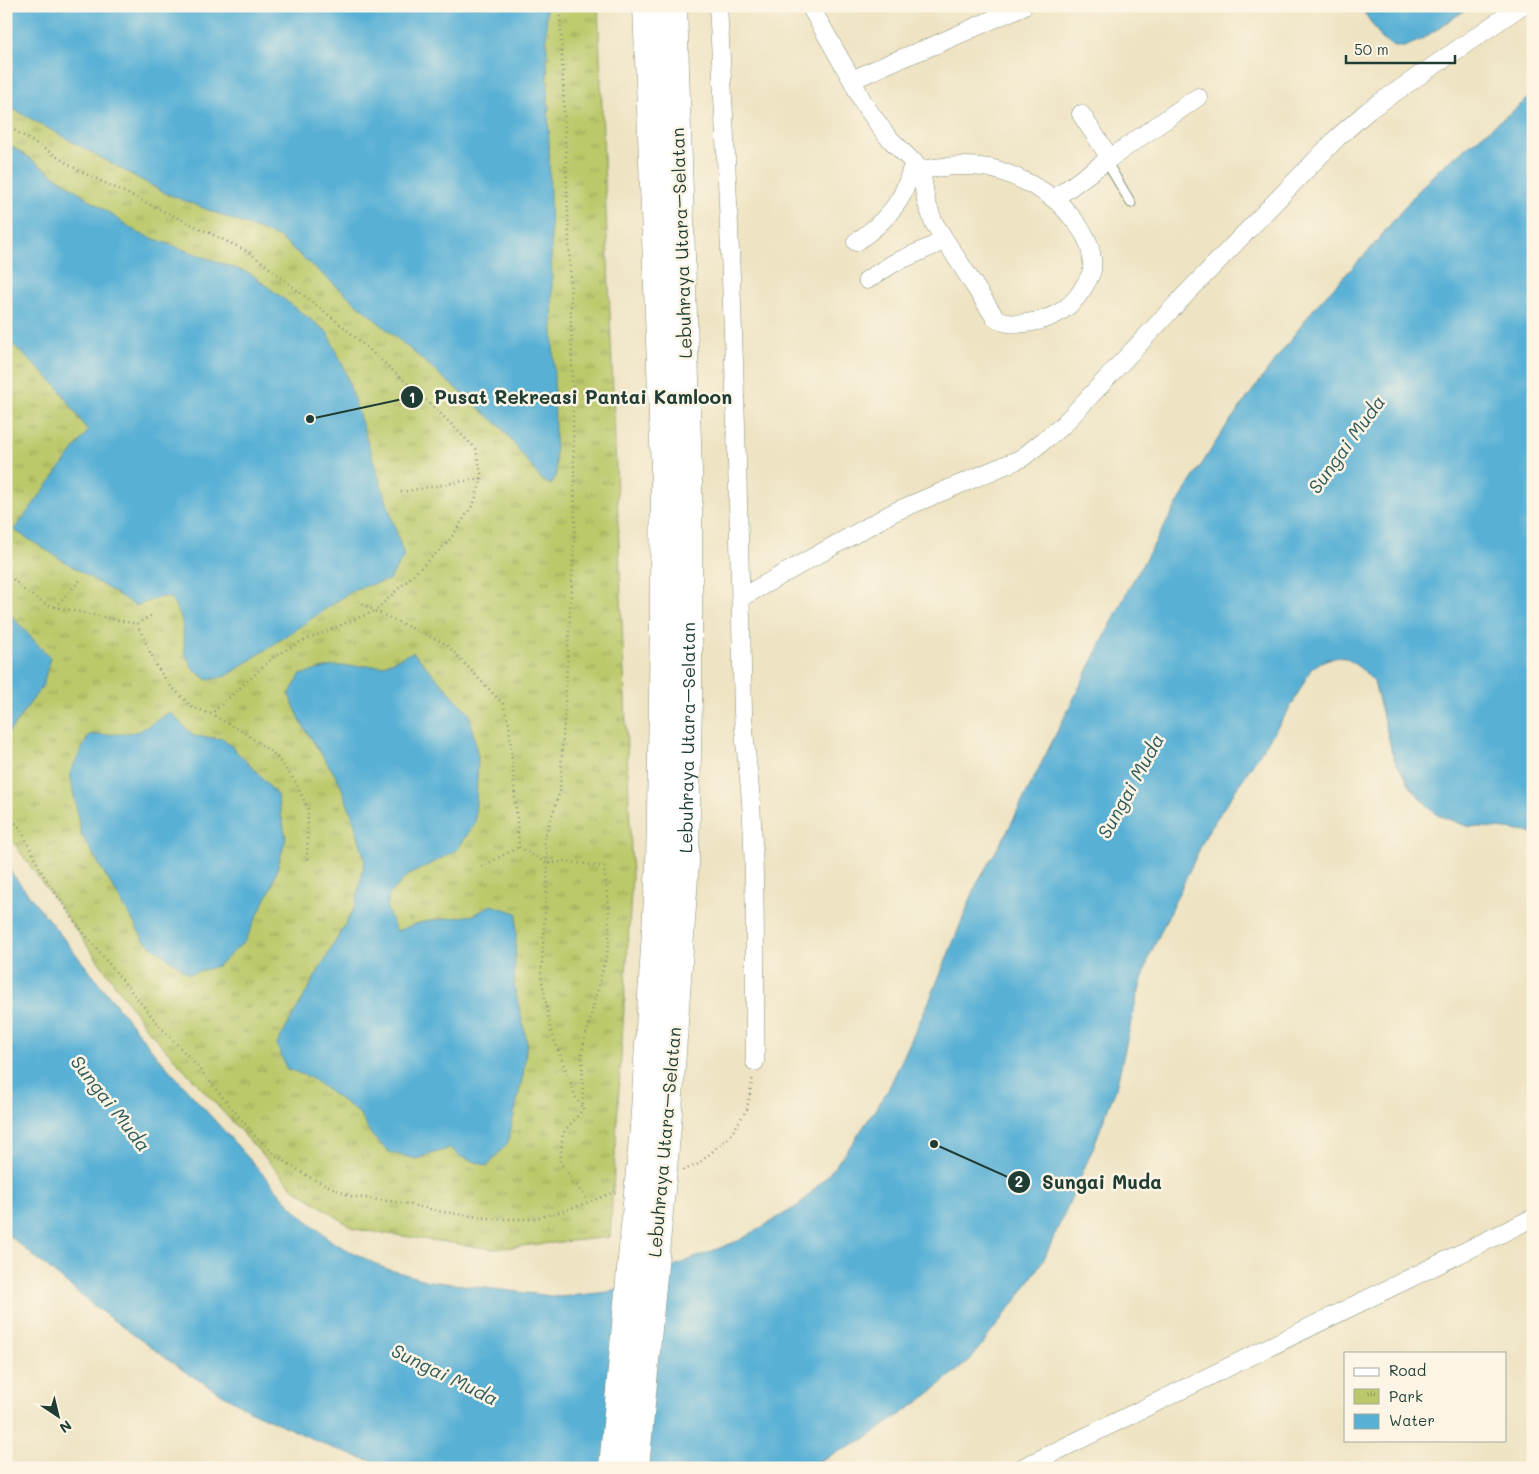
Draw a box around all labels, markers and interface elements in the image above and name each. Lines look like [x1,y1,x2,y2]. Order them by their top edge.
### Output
scale bar [1346,32,1455,64]
text: 50 m [1354,39,1389,59]
street label: Lebuhraya Utara–Selatan [665,127,697,359]
callout: Pusat Rekreasi Pantai Kamloon [399,380,742,414]
text: Pusat Rekreasi Pantai Kamloon [434,384,732,409]
text: 1 [409,387,415,407]
water label: Sungai Muda [1302,390,1390,498]
street label: Lebuhraya Utara–Selatan [673,622,700,853]
water label: Sungai Muda [1091,729,1169,843]
street label: Lebuhraya Utara–Selatan [642,1026,686,1258]
water label: Sungai Muda [66,1050,156,1156]
callout: Sungai Muda [1007,1165,1172,1199]
text: Sungai Muda [1042,1169,1162,1194]
text: 2 [1015,1171,1023,1191]
water label: Sungai Muda [387,1337,503,1411]
legend [1344,1352,1506,1442]
text: Road [1389,1360,1426,1380]
text: Park [1389,1386,1423,1406]
north arrow [32,1392,82,1442]
text: Water [1389,1410,1435,1430]
text: N [56,1416,76,1438]

